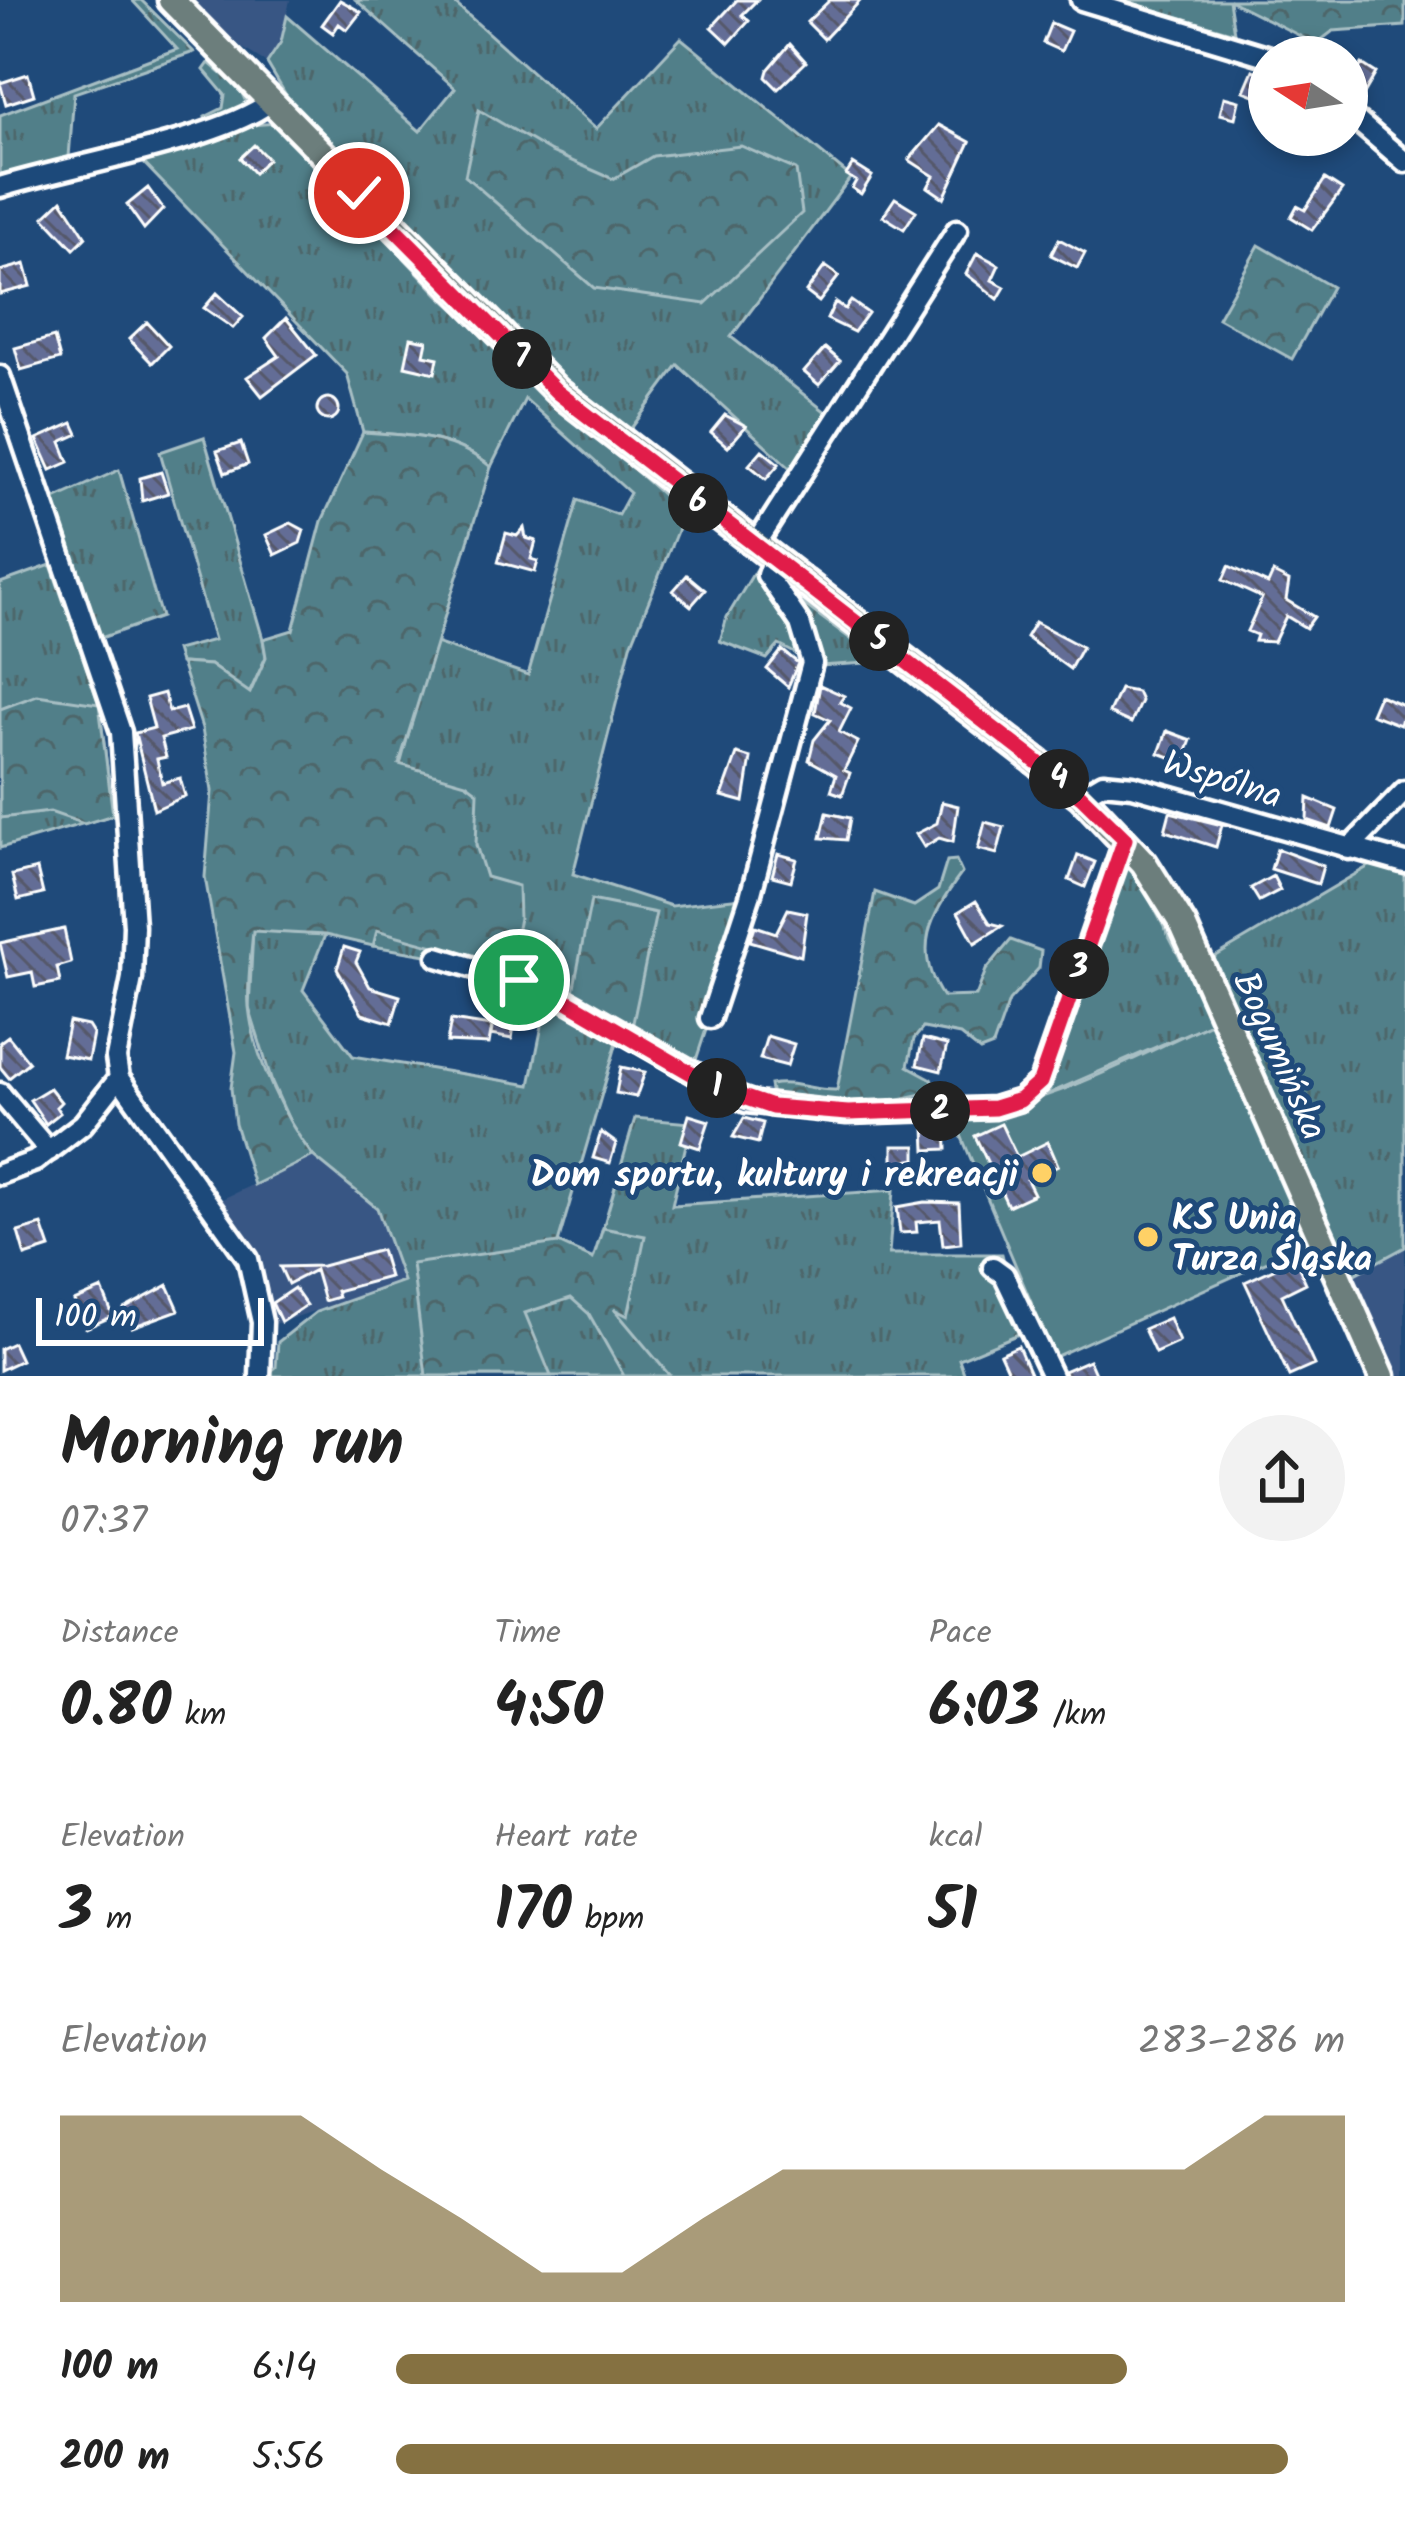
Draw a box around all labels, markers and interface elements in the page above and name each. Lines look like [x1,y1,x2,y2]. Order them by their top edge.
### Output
north arrow [1248,36,1368,156]
map controls [1248,36,1368,156]
pin [308,142,410,244]
icon: check [326,160,392,226]
pin: 7 [492,329,552,389]
text: 7 [514,332,530,385]
pin: 6 [668,473,728,533]
text: 6 [689,476,707,529]
pin: 5 [849,611,909,671]
text: 5 [871,614,887,667]
street label: Wspólna [1155,736,1289,826]
pin: 4 [1029,749,1089,809]
text: 4 [1050,752,1068,805]
pin [468,929,570,1031]
pin: 3 [1049,939,1109,999]
text: 3 [1070,942,1088,995]
icon: arrive [486,947,552,1013]
street label: Bogumińska [1215,963,1340,1150]
pin: 1 [687,1058,747,1118]
text: 1 [712,1061,722,1114]
pin: 2 [910,1081,970,1141]
text: 2 [930,1084,950,1137]
place label: Dom sportu, kultury i rekreacji [531,1148,1019,1205]
marker: Dom sportu, kultury i rekreacji [1029,1160,1055,1186]
place label: KS Unia Turza Śląska [1172,1191,1372,1289]
marker: KS Unia Turza Śląska [1135,1224,1161,1250]
scale bar [36,1292,264,1345]
text: 100 m [54,1292,137,1345]
text: Morning run [60,1394,404,1499]
button: share [1219,1415,1345,1541]
text: 07:37 [60,1492,147,1554]
text: Distance [60,1608,179,1661]
text: Time [494,1608,561,1661]
text: Pace [929,1608,992,1661]
text: 0.80 [60,1661,171,1757]
text: 4:50 [494,1661,603,1757]
text: 6:03 [929,1661,1040,1757]
text: km [171,1690,226,1743]
text: /km [1040,1690,1106,1743]
text: Elevation [60,1812,185,1865]
text: Heart rate [494,1812,638,1865]
text: kcal [929,1812,982,1865]
text: 3 [60,1865,93,1961]
text: 170 [494,1865,572,1961]
text: 51 [929,1865,977,1961]
text: m [93,1894,132,1947]
text: bpm [572,1894,644,1947]
text: Elevation [60,2012,208,2074]
text: 283–286 m [1138,2012,1345,2074]
text: 100 m [60,2338,159,2400]
text: 6:14 [252,2338,317,2400]
text: 200 m [60,2428,170,2490]
text: 5:56 [252,2428,325,2490]

